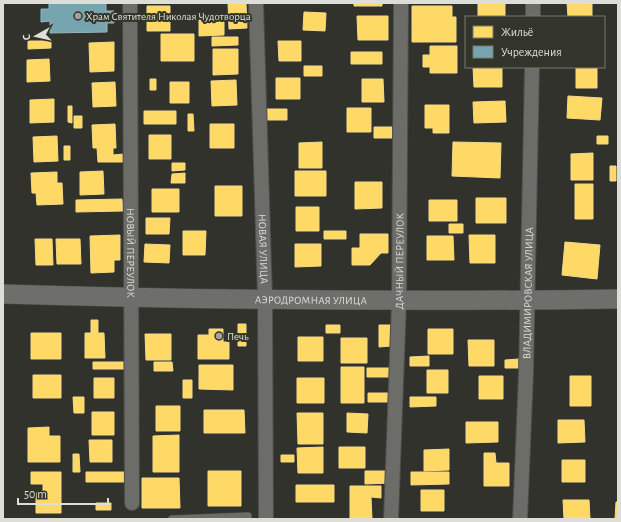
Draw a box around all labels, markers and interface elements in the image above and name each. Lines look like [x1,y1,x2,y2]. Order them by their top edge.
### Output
marker: Храм Святителя Николая Чудотворца [73,11,83,21]
place label: Храм Святителя Николая Чудотворца [86,11,251,22]
north arrow [16,16,56,56]
legend [465,16,605,68]
text: Жильё [501,26,533,38]
text: С [21,34,32,41]
text: Учреждения [501,46,562,58]
street label: НОВЫЙ ПЕРЕУЛОК [125,208,137,299]
street label: ДАЧНЫЙ ПЕРЕУЛОК [393,212,405,309]
street label: НОВАЯ УЛИЦА [257,214,270,285]
street label: ВЛАДИМИРОВСКАЯ УЛИЦА [521,227,534,359]
street label: АЭРОДРОМНАЯ УЛИЦА [255,294,368,306]
marker: Печь [214,331,224,341]
place label: Печь [227,331,249,342]
scale bar [18,480,108,506]
text: 50 m [24,488,47,500]

